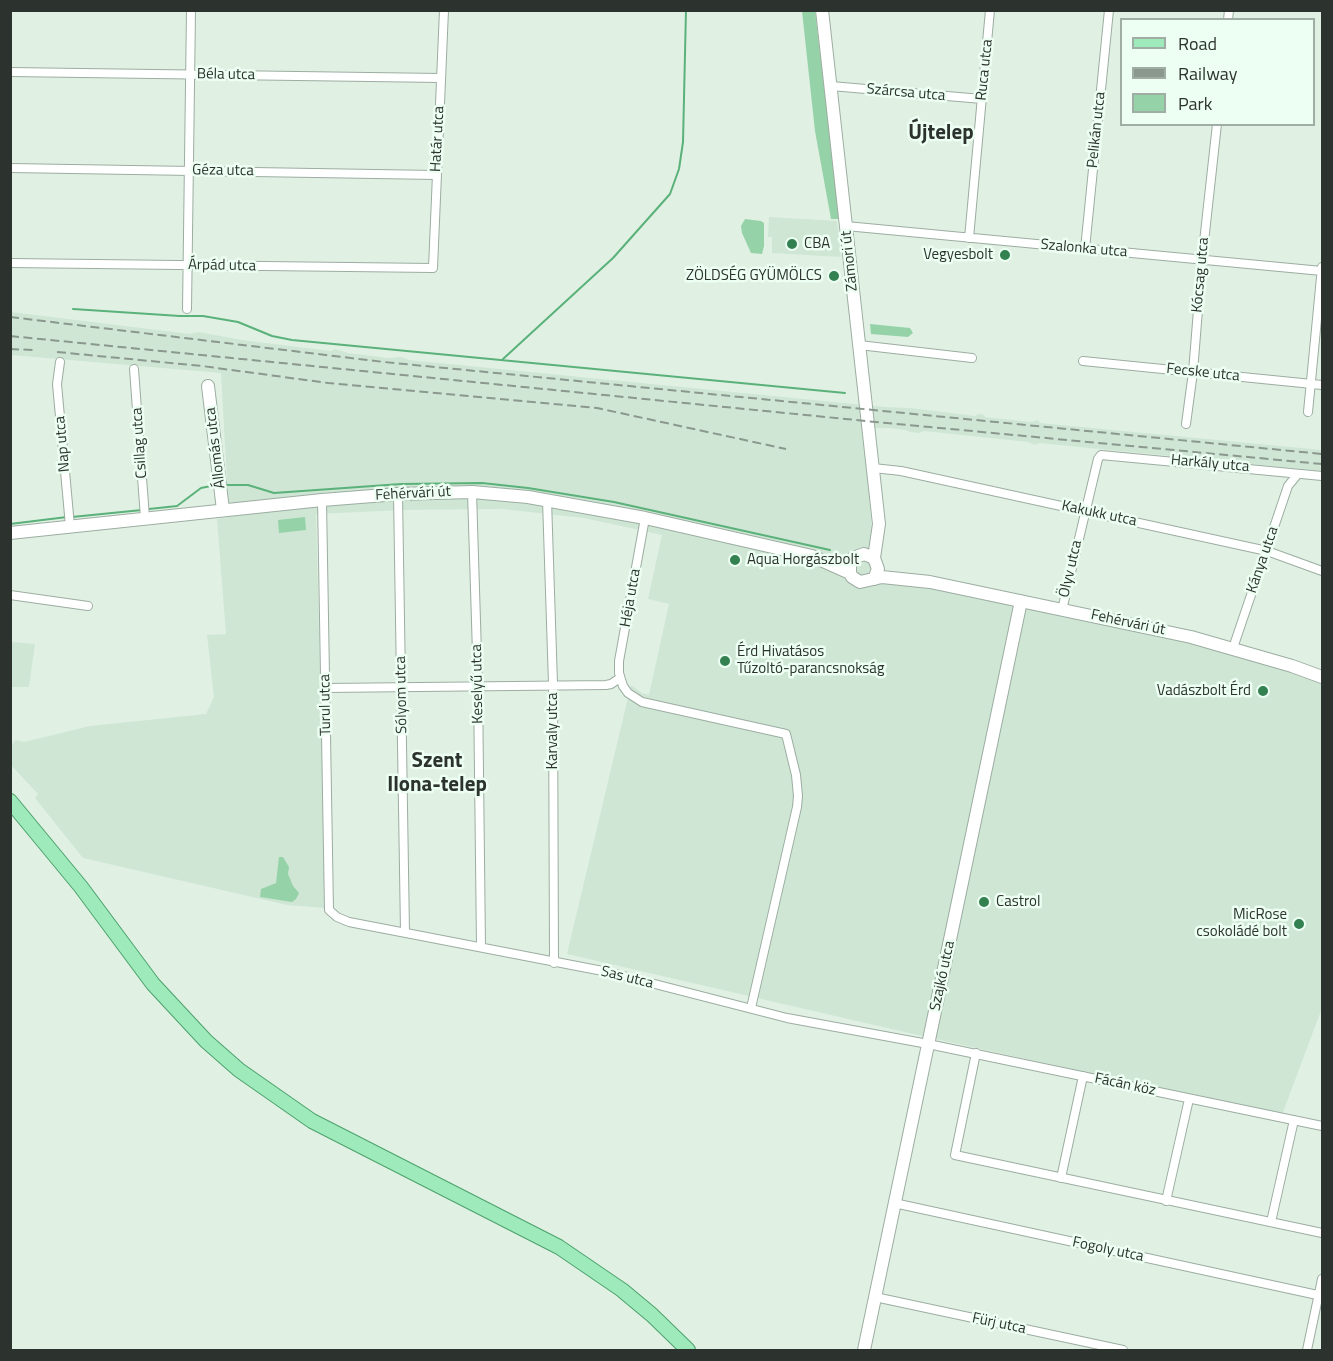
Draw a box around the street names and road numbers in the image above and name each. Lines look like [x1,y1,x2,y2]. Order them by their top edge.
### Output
street label: Ruca utca [973,38,997,102]
street label: Béla utca [197,65,255,85]
street label: Szárcsa utca [866,81,946,105]
street label: Pelikán utca [1084,91,1110,169]
street label: Határ utca [427,105,449,173]
street label: Géza utca [192,161,254,181]
street label: Zámori út [838,230,862,292]
street label: Szalonka utca [1040,236,1128,262]
street label: Kócsag utca [1189,237,1213,313]
street label: Árpád utca [188,256,256,276]
street label: Fecske utca [1165,360,1241,386]
street label: Csillag utca [129,407,151,479]
street label: Állomás utca [202,407,230,489]
street label: Nap utca [52,415,74,473]
street label: Harkály utca [1170,452,1250,476]
street label: Fehérvári út [375,483,451,505]
street label: Kakukk utca [1060,497,1138,531]
street label: Kánya utca [1243,524,1283,596]
street label: Ölyv utca [1056,539,1086,599]
street label: Héja utca [617,567,645,629]
street label: Fehérvári út [1089,606,1167,640]
street label: Keselyű utca [468,644,488,724]
street label: Sólyom utca [392,656,412,734]
street label: Turul utca [316,674,336,736]
street label: Karvaly utca [544,692,562,770]
street label: Szajkó utca [927,939,959,1013]
street label: Sas utca [599,963,655,993]
street label: Fácán köz [1093,1070,1157,1100]
street label: Fogoly utca [1071,1234,1145,1266]
street label: Fürj utca [970,1310,1028,1338]

